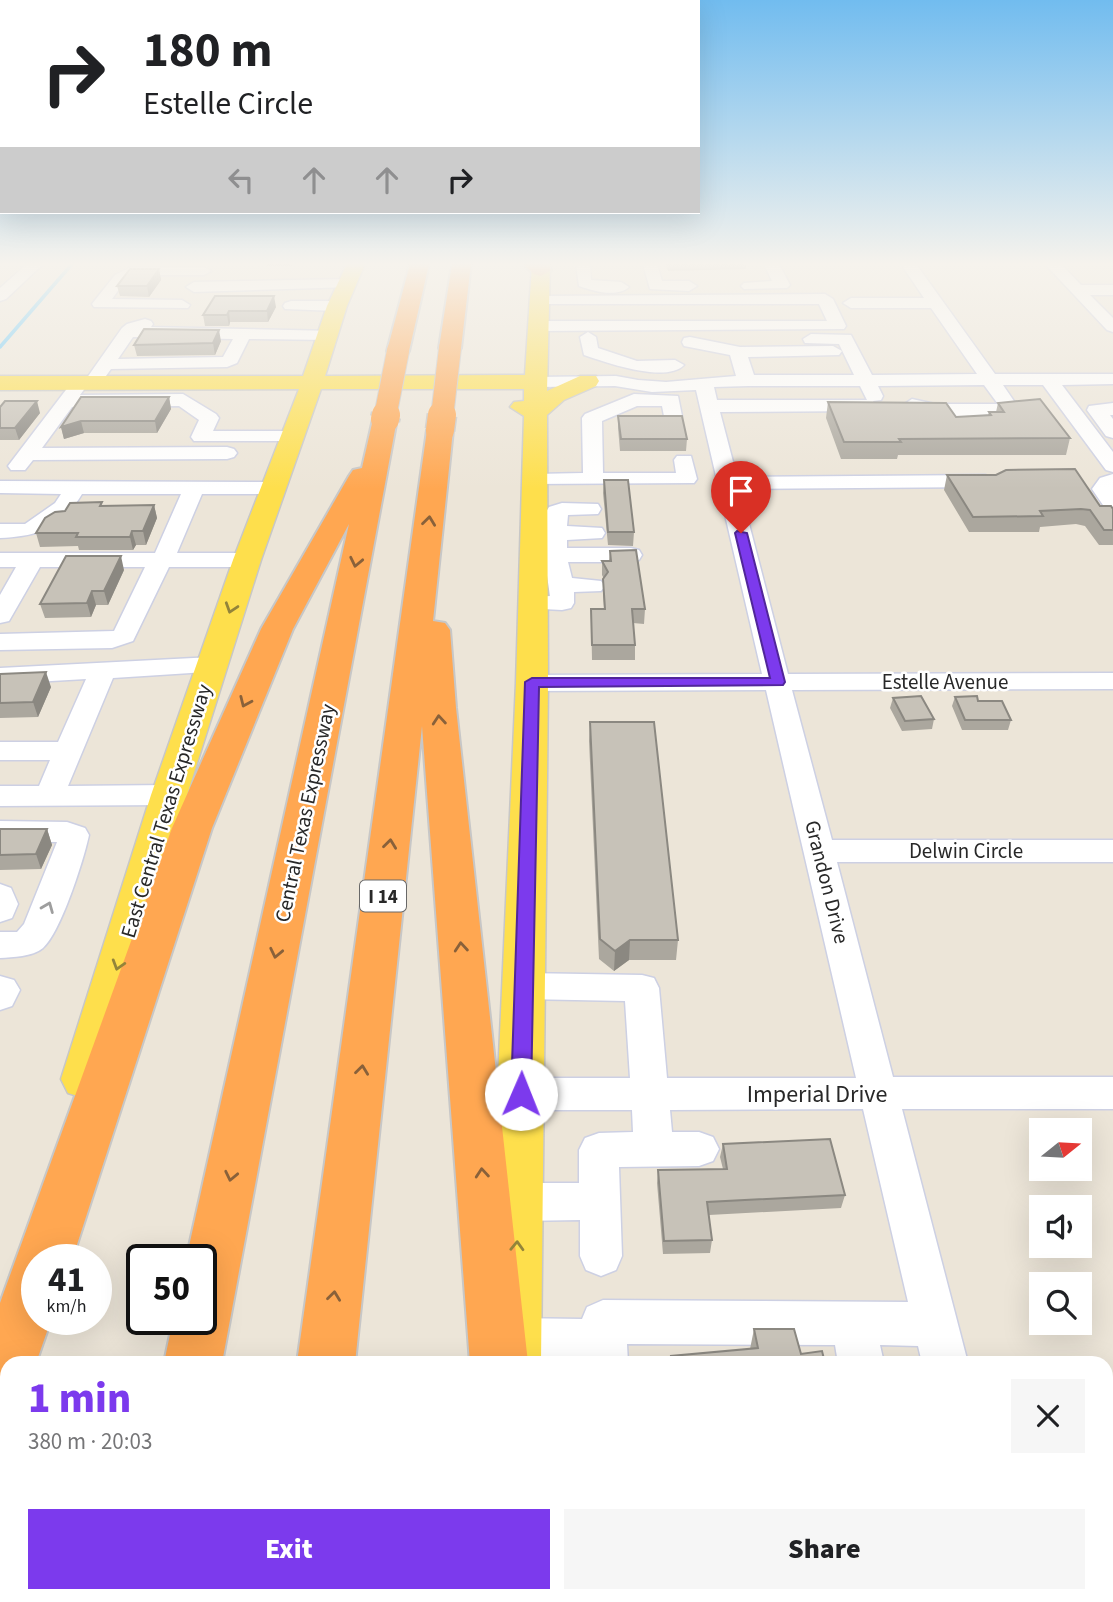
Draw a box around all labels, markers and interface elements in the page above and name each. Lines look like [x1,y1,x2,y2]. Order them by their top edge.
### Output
text: 180 m [143,16,272,86]
icon: right [28,28,119,119]
text: Estelle Circle [143,81,313,127]
icon: left [222,161,260,199]
icon: ahead [295,161,333,199]
icon: ahead [368,161,406,199]
icon: right [441,161,479,199]
pin [711,461,771,533]
icon: arrive [722,472,760,510]
one-way arrow [422,515,437,527]
one-way arrow [350,556,365,568]
one-way arrow [225,601,239,614]
street label: Estelle Avenue [882,667,1008,697]
street label: East Central Texas Expressway [113,680,219,942]
one-way arrow [239,695,253,708]
street label: Central Texas Expressway [267,701,343,925]
one-way arrow [432,714,447,726]
street label: Grandon Drive [797,817,857,947]
street label: Delwin Circle [909,836,1023,866]
one-way arrow [382,838,397,850]
road number: I 14 [360,880,406,912]
one-way arrow [39,901,53,913]
one-way arrow [454,941,469,952]
one-way arrow [270,947,285,959]
one-way arrow [112,959,127,971]
position arrow [484,1057,558,1131]
one-way arrow [354,1064,369,1076]
street label: Imperial Drive [747,1077,887,1112]
north arrow [1029,1118,1092,1181]
map controls [1029,1118,1092,1335]
one-way arrow [475,1167,490,1179]
one-way arrow [224,1170,239,1182]
button: sound [1029,1195,1092,1258]
one-way arrow [509,1240,524,1251]
speed limit sign: 50 [126,1244,217,1335]
text: 41 [48,1255,85,1305]
button: search [1029,1272,1092,1335]
one-way arrow [327,1290,342,1301]
text: km/h [47,1294,86,1319]
text: 1 min [28,1369,131,1429]
button: close [1011,1379,1085,1453]
text: 380 m · 20:03 [28,1425,152,1458]
button: Exit [28,1509,550,1589]
button: Share [564,1509,1085,1589]

